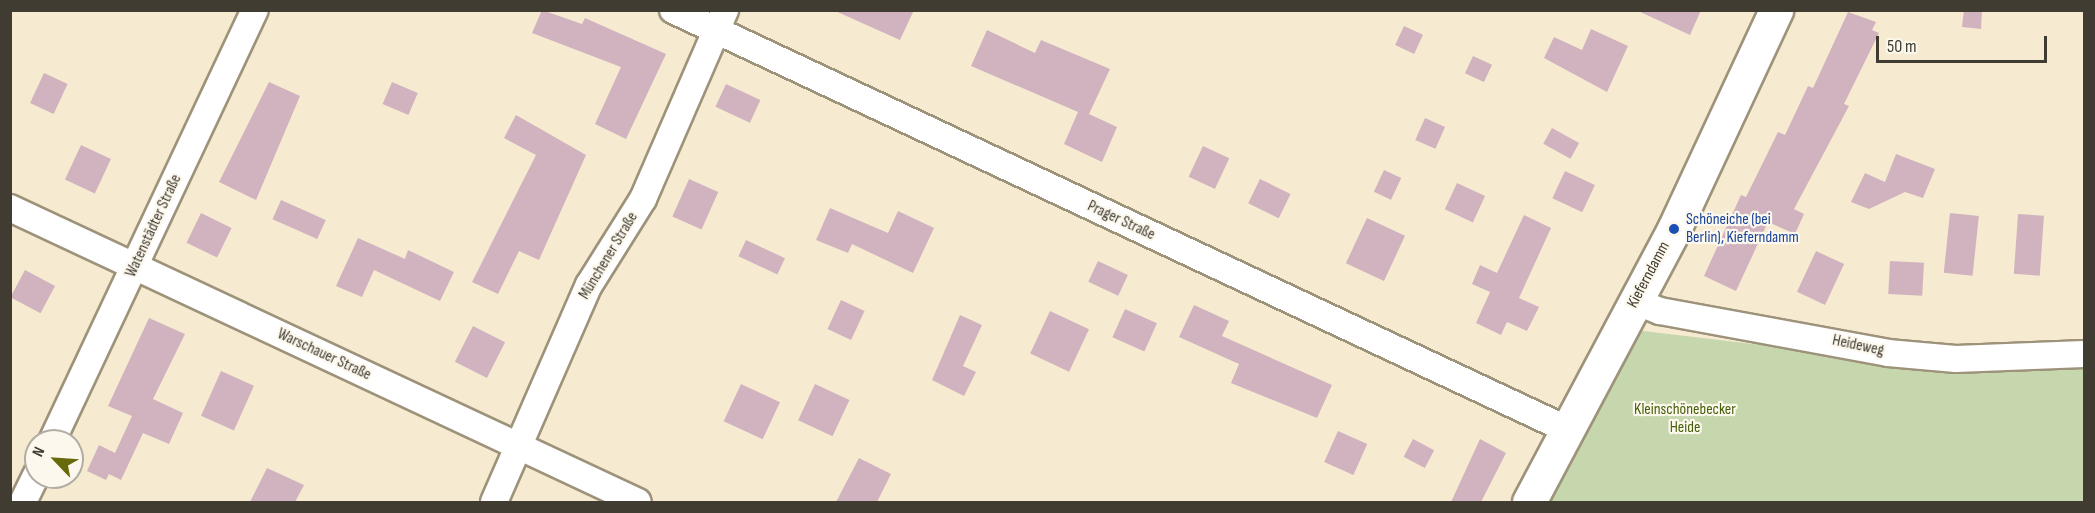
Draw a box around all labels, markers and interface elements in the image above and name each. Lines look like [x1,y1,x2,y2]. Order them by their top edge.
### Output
scale bar [1879,24,2050,62]
text: 50 m [1887,36,1917,57]
street label: Watenstädter Straße [122,172,186,280]
street label: Prager Straße [1084,197,1158,245]
street label: Münchener Straße [575,209,643,303]
place label: Schöneiche (bei Berlin), Kieferndamm [1686,210,1799,248]
marker: Schöneiche (bei Berlin), Kieferndamm [1667,222,1681,236]
street label: Kieferndamm [1624,239,1674,311]
street label: Warschauer Straße [274,325,374,385]
street label: Heideweg [1830,331,1886,361]
park label: Kleinschönebecker Heide [1634,400,1736,438]
north arrow [24,429,84,489]
text: N [29,444,49,460]

